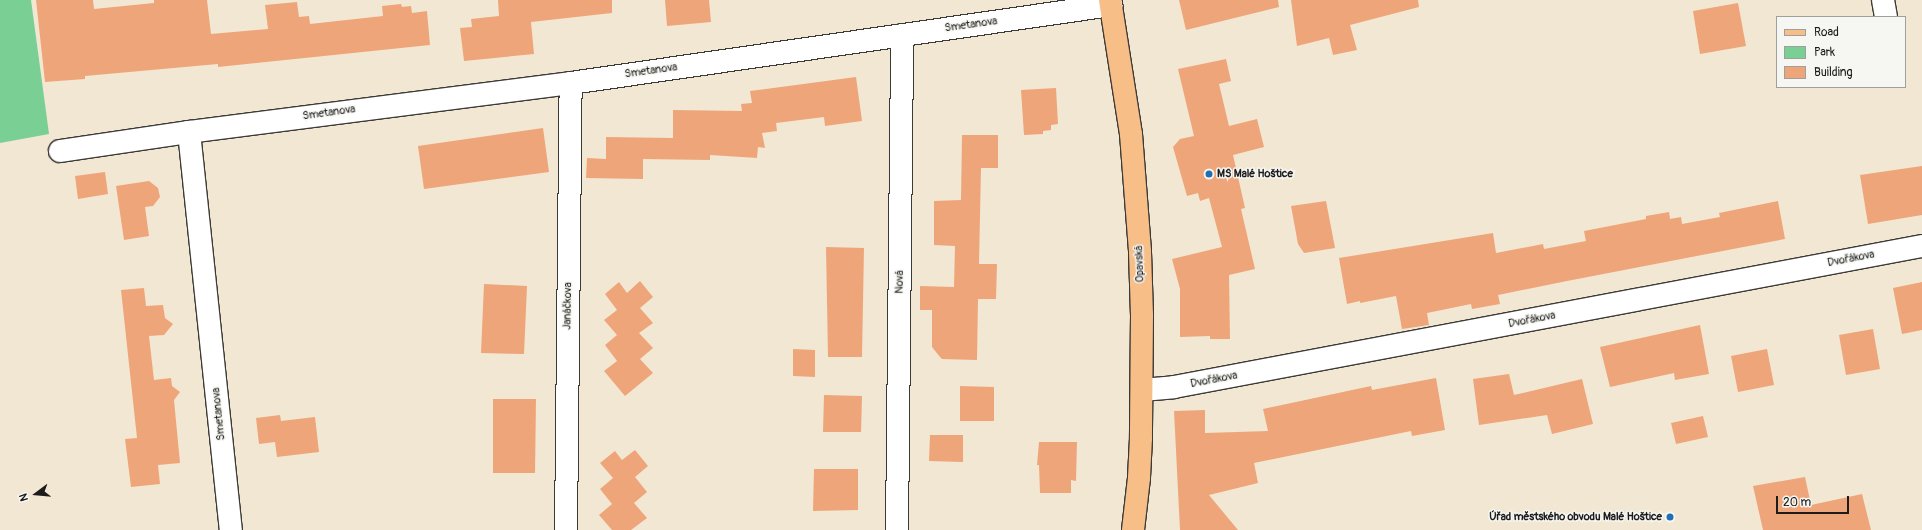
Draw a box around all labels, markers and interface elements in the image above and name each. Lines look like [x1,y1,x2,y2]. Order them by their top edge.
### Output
street label: Smetanova [944,15,998,35]
legend [1776,16,1906,88]
text: Road [1814,25,1839,40]
text: Park [1814,45,1835,60]
street label: Smetanova [624,61,678,81]
text: Building [1814,65,1853,80]
street label: Smetanova [302,103,356,123]
place label: MS Malé Hoštice [1217,167,1293,181]
marker: MS Malé Hoštice [1204,169,1214,179]
street label: Opavská [1133,245,1147,283]
street label: Dvořákova [1826,248,1876,270]
street label: Nová [893,270,907,294]
street label: Janáčkova [561,282,575,330]
street label: Dvořákova [1507,309,1557,331]
street label: Dvořákova [1189,369,1239,391]
street label: Smetanova [210,387,228,441]
north arrow [16,474,56,514]
scale bar [1778,488,1851,514]
text: N [17,492,31,503]
text: 20 m [1783,495,1811,510]
place label: Úřad městského obvodu Malé Hoštice [1489,510,1662,524]
marker: Úřad městského obvodu Malé Hoštice [1665,512,1675,522]

